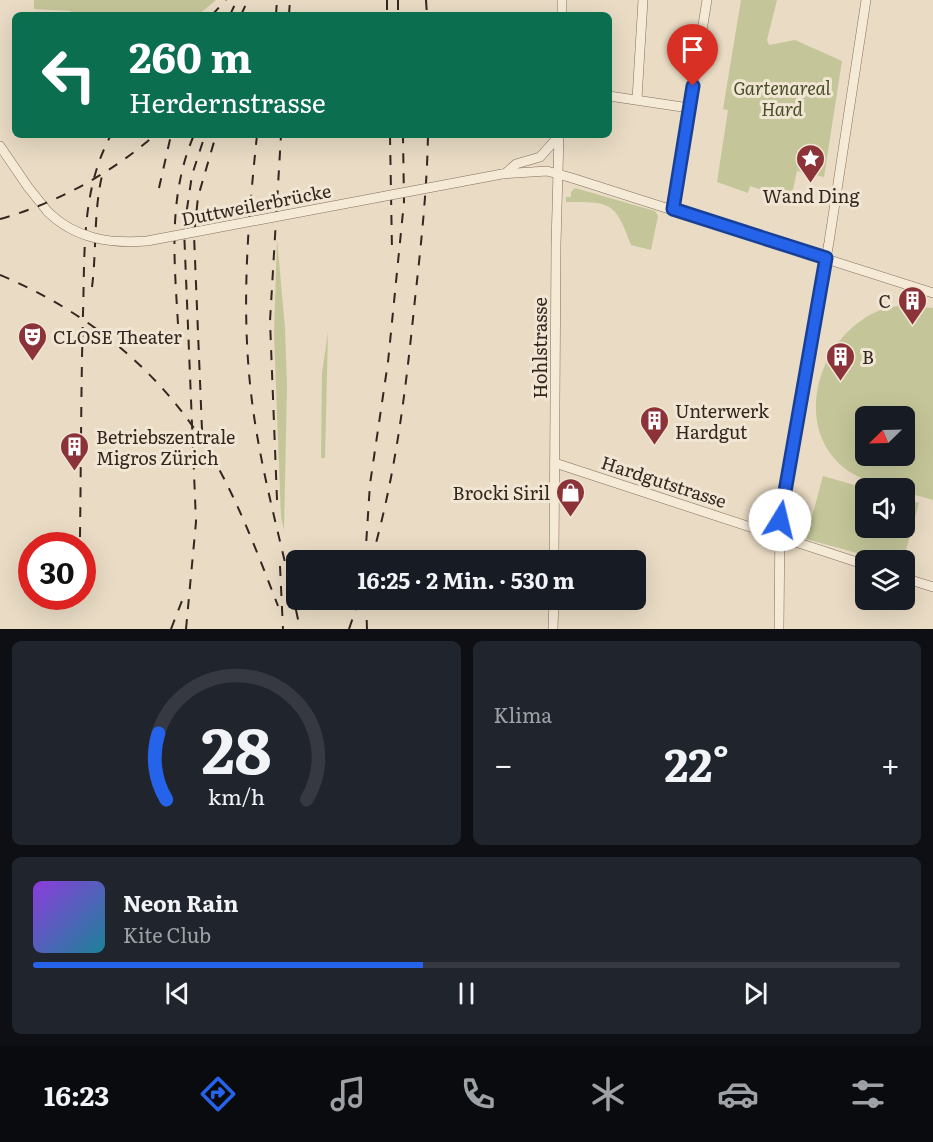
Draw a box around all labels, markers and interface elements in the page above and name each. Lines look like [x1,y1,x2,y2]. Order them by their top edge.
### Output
text: 260 m [129,24,252,86]
pin [667,24,718,86]
icon: arrive [676,33,709,66]
icon: left [30,36,108,114]
park label: Gartenareal Hard [733,74,832,122]
text: Herdernstrasse [129,81,326,121]
place icon: Wand Ding [795,142,827,184]
street label: Duttweilerbrücke [179,176,333,232]
place label: Wand Ding [762,182,860,209]
building icon: C [896,284,928,326]
place label: C [878,287,891,314]
street label: Hohlstrasse [526,297,553,399]
theatre icon: CLOSE Theater [16,320,48,362]
place label: CLOSE Theater [53,323,182,350]
building icon: B [825,340,857,382]
place label: B [862,343,874,370]
place label: Unterwerk Hardgut [675,397,770,445]
building icon: Unterwerk Hardgut [638,404,670,446]
north arrow [855,406,915,466]
map controls [855,406,915,610]
place label: Betriebszentrale Migros Zürich [96,423,235,471]
building icon: Betriebszentrale Migros Zürich [59,430,91,472]
street label: Hardgutstrasse [598,448,730,514]
shop icon: Brocki Siril [555,476,587,518]
button: sound [855,478,915,538]
place label: Brocki Siril [453,479,550,506]
position arrow [748,488,812,552]
speed limit sign: 30 [18,532,96,610]
button: layers [855,550,915,610]
text: 16:25 · 2 Min. · 530 m [357,563,575,596]
text: Klima [494,699,552,729]
text: 28 [201,701,271,793]
text: 22° [664,729,729,796]
text: − [494,738,513,787]
text: + [881,738,900,787]
text: km/h [208,780,265,812]
text: Neon Rain [123,886,239,919]
text: Kite Club [123,919,211,949]
icon: previous [161,977,194,1010]
icon: pause [450,977,483,1010]
icon: next [739,977,772,1010]
icon: directions [197,1073,239,1115]
icon: music [327,1073,369,1115]
icon: phone [457,1073,499,1115]
icon: climate [587,1073,629,1115]
icon: car [717,1073,759,1115]
icon: filters [847,1073,889,1115]
text: 16:23 [44,1074,109,1114]

